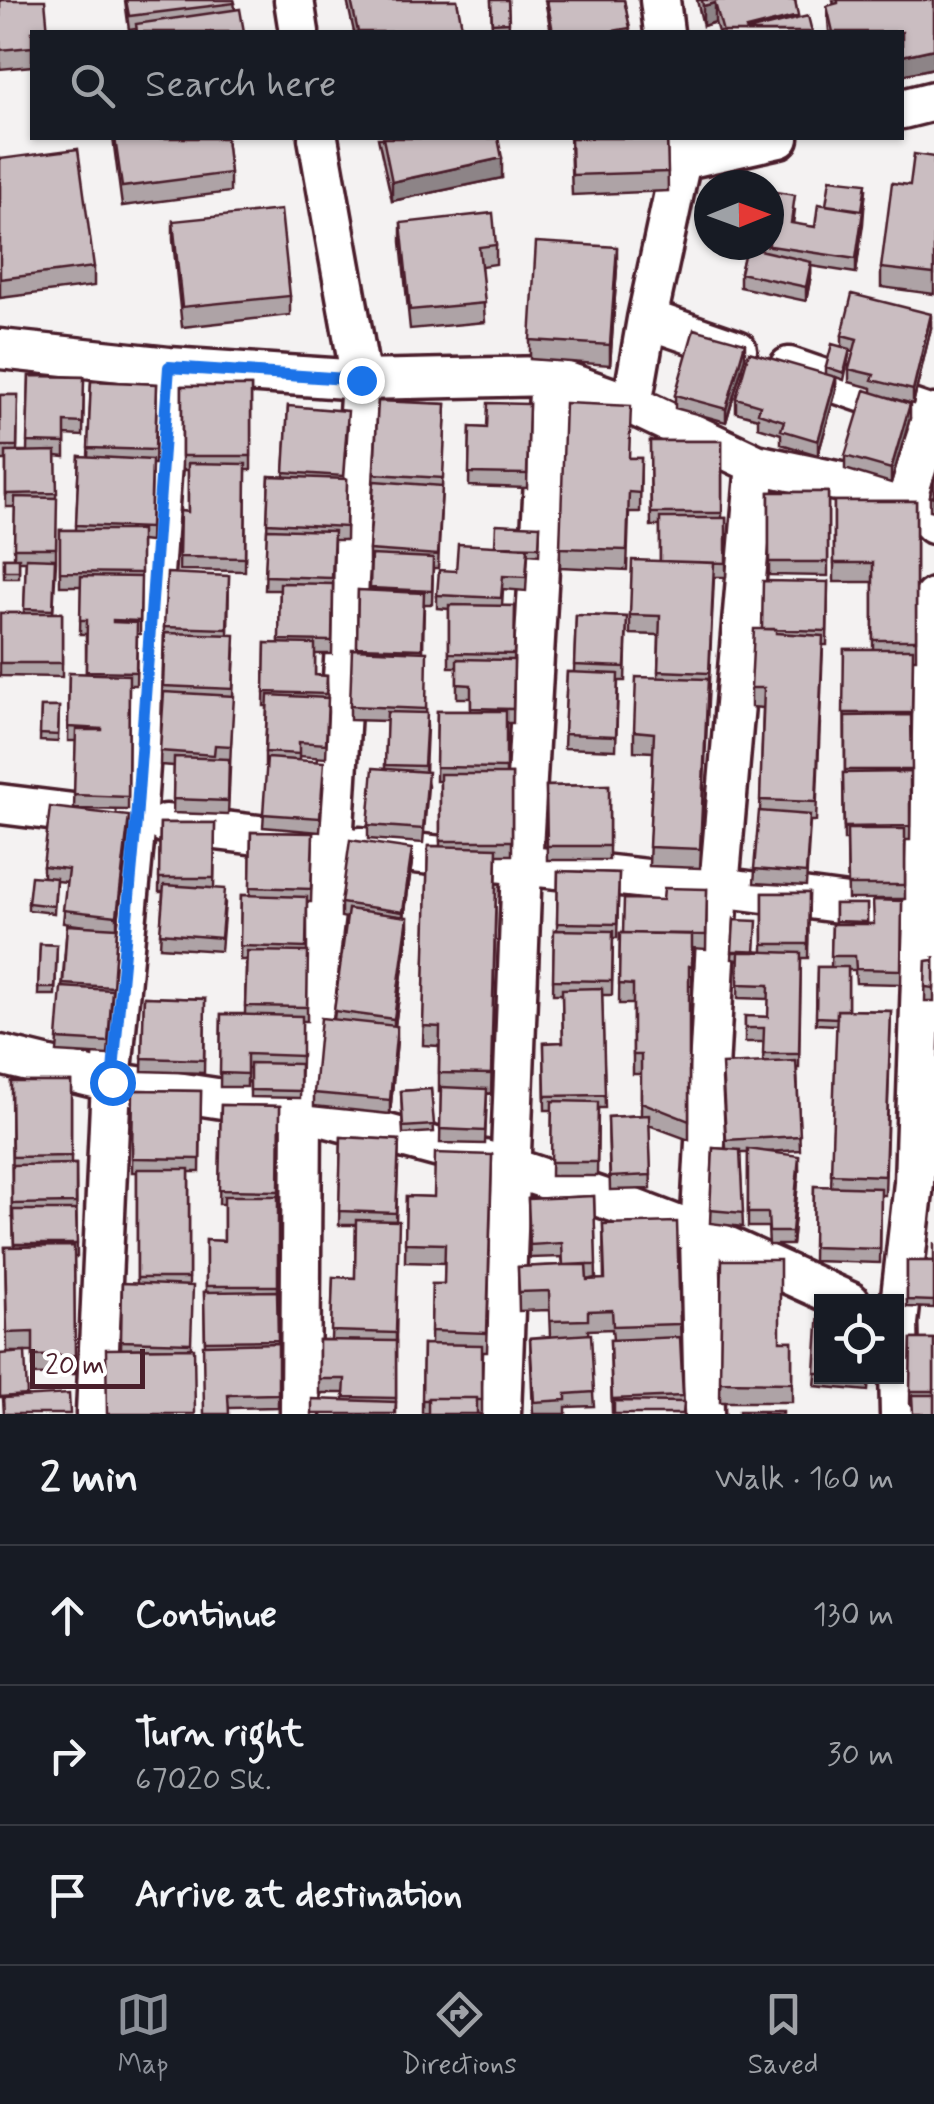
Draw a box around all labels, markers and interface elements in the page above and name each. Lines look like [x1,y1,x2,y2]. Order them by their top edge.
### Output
search box [30,30,904,140]
icon: search [65,58,120,113]
text: Search here [145,61,336,110]
north arrow [694,170,784,260]
route end [339,358,385,404]
route start [90,1060,136,1106]
map controls [814,1294,904,1384]
button: locate [814,1294,904,1384]
scale bar [30,1344,145,1388]
text: 20 m [45,1348,105,1385]
text: 2 min [40,1452,139,1507]
text: Walk · 160 m [715,1458,894,1500]
icon: ahead [40,1588,95,1643]
text: Continue [135,1591,277,1640]
text: 130 m [813,1594,894,1636]
text: Turn right [135,1710,304,1759]
icon: right [40,1728,95,1783]
text: 30 m [827,1734,894,1776]
text: 67020 Sk. [135,1759,272,1801]
icon: arrive [40,1868,95,1923]
text: Arrive at destination [135,1871,462,1920]
tab: Map [116,1987,171,2084]
tab: Directions [402,1987,517,2084]
tab: Saved [748,1987,818,2084]

